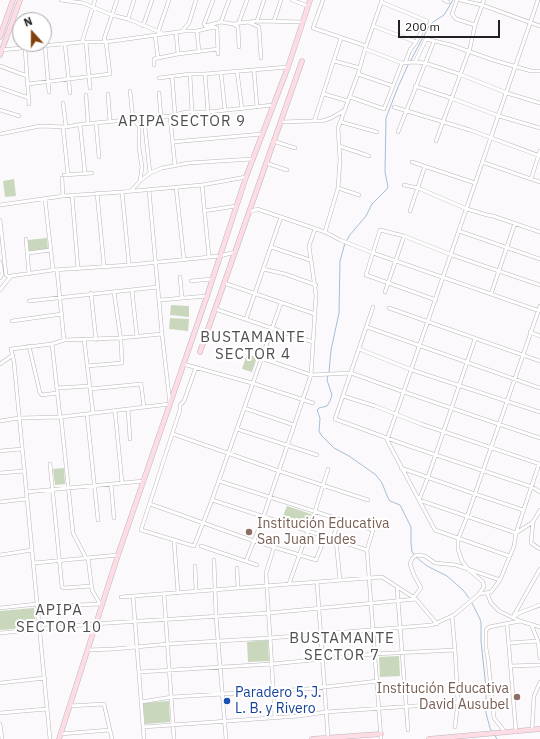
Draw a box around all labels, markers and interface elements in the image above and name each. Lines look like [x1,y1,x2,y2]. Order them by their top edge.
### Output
north arrow [12,12,52,52]
scale bar [400,12,502,38]
text: N [22,14,34,30]
text: 200 m [405,19,440,34]
district label: APIPA SECTOR 9 [118,113,246,131]
district label: BUSTAMANTE SECTOR 4 [200,329,306,364]
place label: Institución Educativa San Juan Eudes [257,516,389,548]
marker: Institución Educativa San Juan Eudes [244,527,254,537]
district label: APIPA SECTOR 10 [16,602,102,637]
district label: BUSTAMANTE SECTOR 7 [289,630,395,665]
place label: Institución Educativa David Ausubel [377,681,509,714]
place label: Paradero 5, J. L. B. y Rivero [235,685,322,718]
marker: Institución Educativa David Ausubel [512,692,522,702]
marker: Paradero 5, J. L. B. y Rivero [222,696,232,706]

